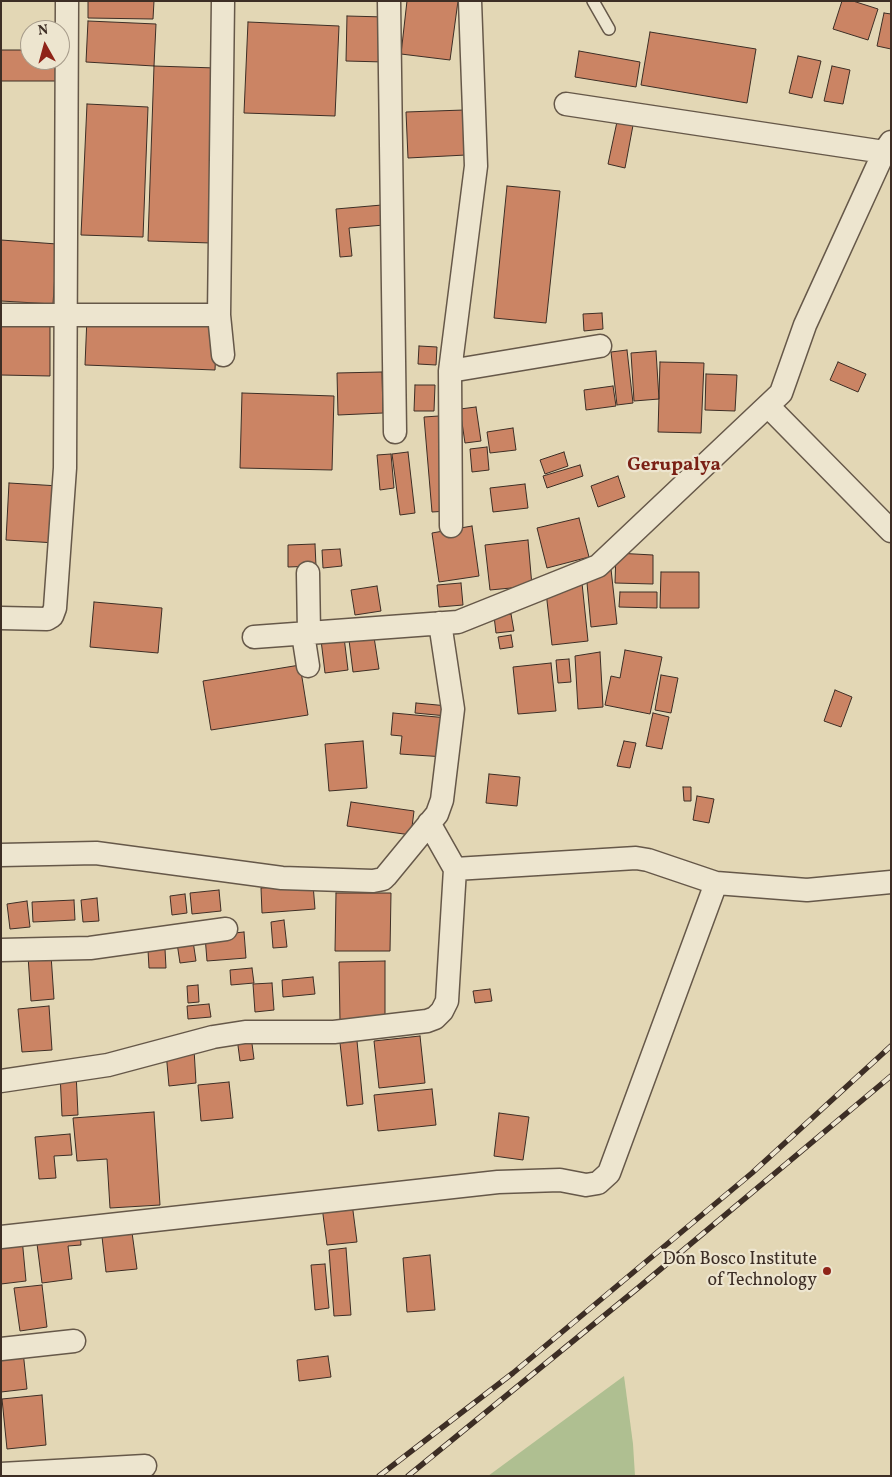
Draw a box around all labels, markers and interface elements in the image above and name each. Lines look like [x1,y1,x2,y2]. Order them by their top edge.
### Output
north arrow [20,20,70,70]
text: N [37,21,49,41]
district label: Gerupalya [627,456,721,478]
place label: Don Bosco Institute of Technology [663,1250,817,1292]
marker: Don Bosco Institute of Technology [821,1265,833,1277]

